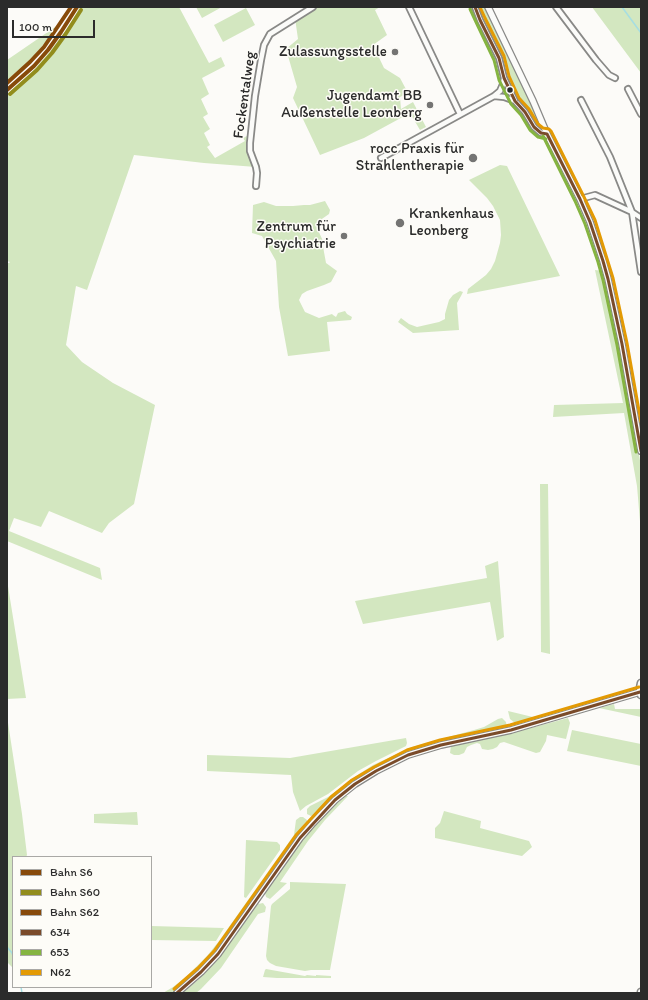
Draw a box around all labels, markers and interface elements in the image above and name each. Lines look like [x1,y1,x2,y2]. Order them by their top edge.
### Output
scale bar [14,12,97,38]
text: 100 m [19,20,52,34]
place label: Zulassungsstelle [279,43,387,61]
marker: Zulassungsstelle [390,47,400,57]
street label: Fockentalweg [230,50,260,140]
unlabelled marker [505,85,515,95]
place label: Jugendamt BB Außenstelle Leonberg [281,87,422,122]
marker: Jugendamt BB Außenstelle Leonberg [425,100,435,110]
place label: rocc Praxis für Strahlentherapie [356,140,464,175]
marker: rocc Praxis für Strahlentherapie [467,152,479,164]
place label: Krankenhaus Leonberg [409,205,494,240]
marker: Krankenhaus Leonberg [394,217,406,229]
place label: Zentrum für Psychiatrie [256,218,336,253]
marker: Zentrum für Psychiatrie [339,231,349,241]
legend [12,856,152,988]
text: Bahn S6 [50,865,93,879]
text: Bahn S60 [50,885,100,899]
text: Bahn S62 [50,905,99,919]
text: 634 [50,925,70,939]
text: 653 [50,945,69,959]
text: N62 [50,965,71,979]

